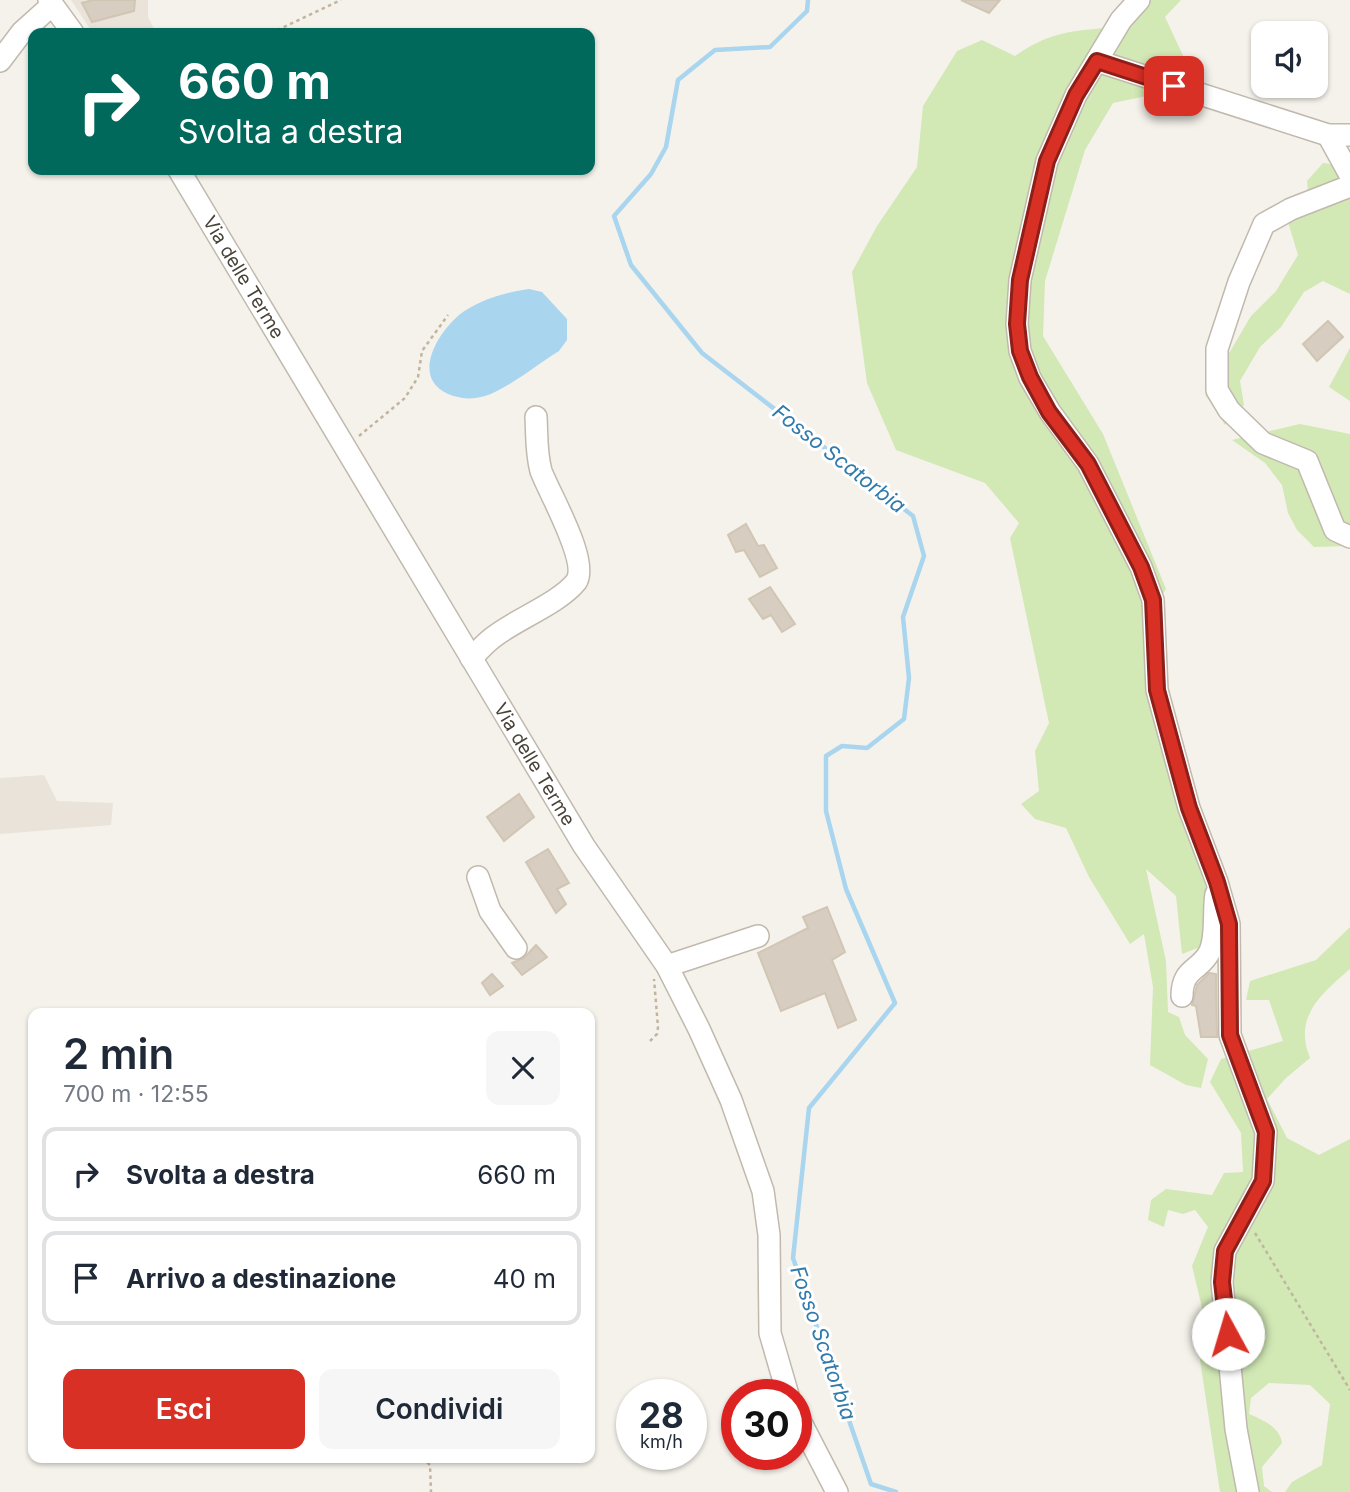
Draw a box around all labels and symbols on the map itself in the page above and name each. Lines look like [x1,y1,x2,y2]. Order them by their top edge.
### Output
pin [1144,56,1204,116]
street label: Via delle Terme [198,212,289,343]
water label: Fosso Scatorbia [768,399,911,518]
street label: Via delle Terme [489,699,580,830]
water label: Fosso Scatorbia [785,1262,862,1423]
position arrow [1191,1297,1265,1371]
speed limit sign: 30 [721,1379,812,1470]

